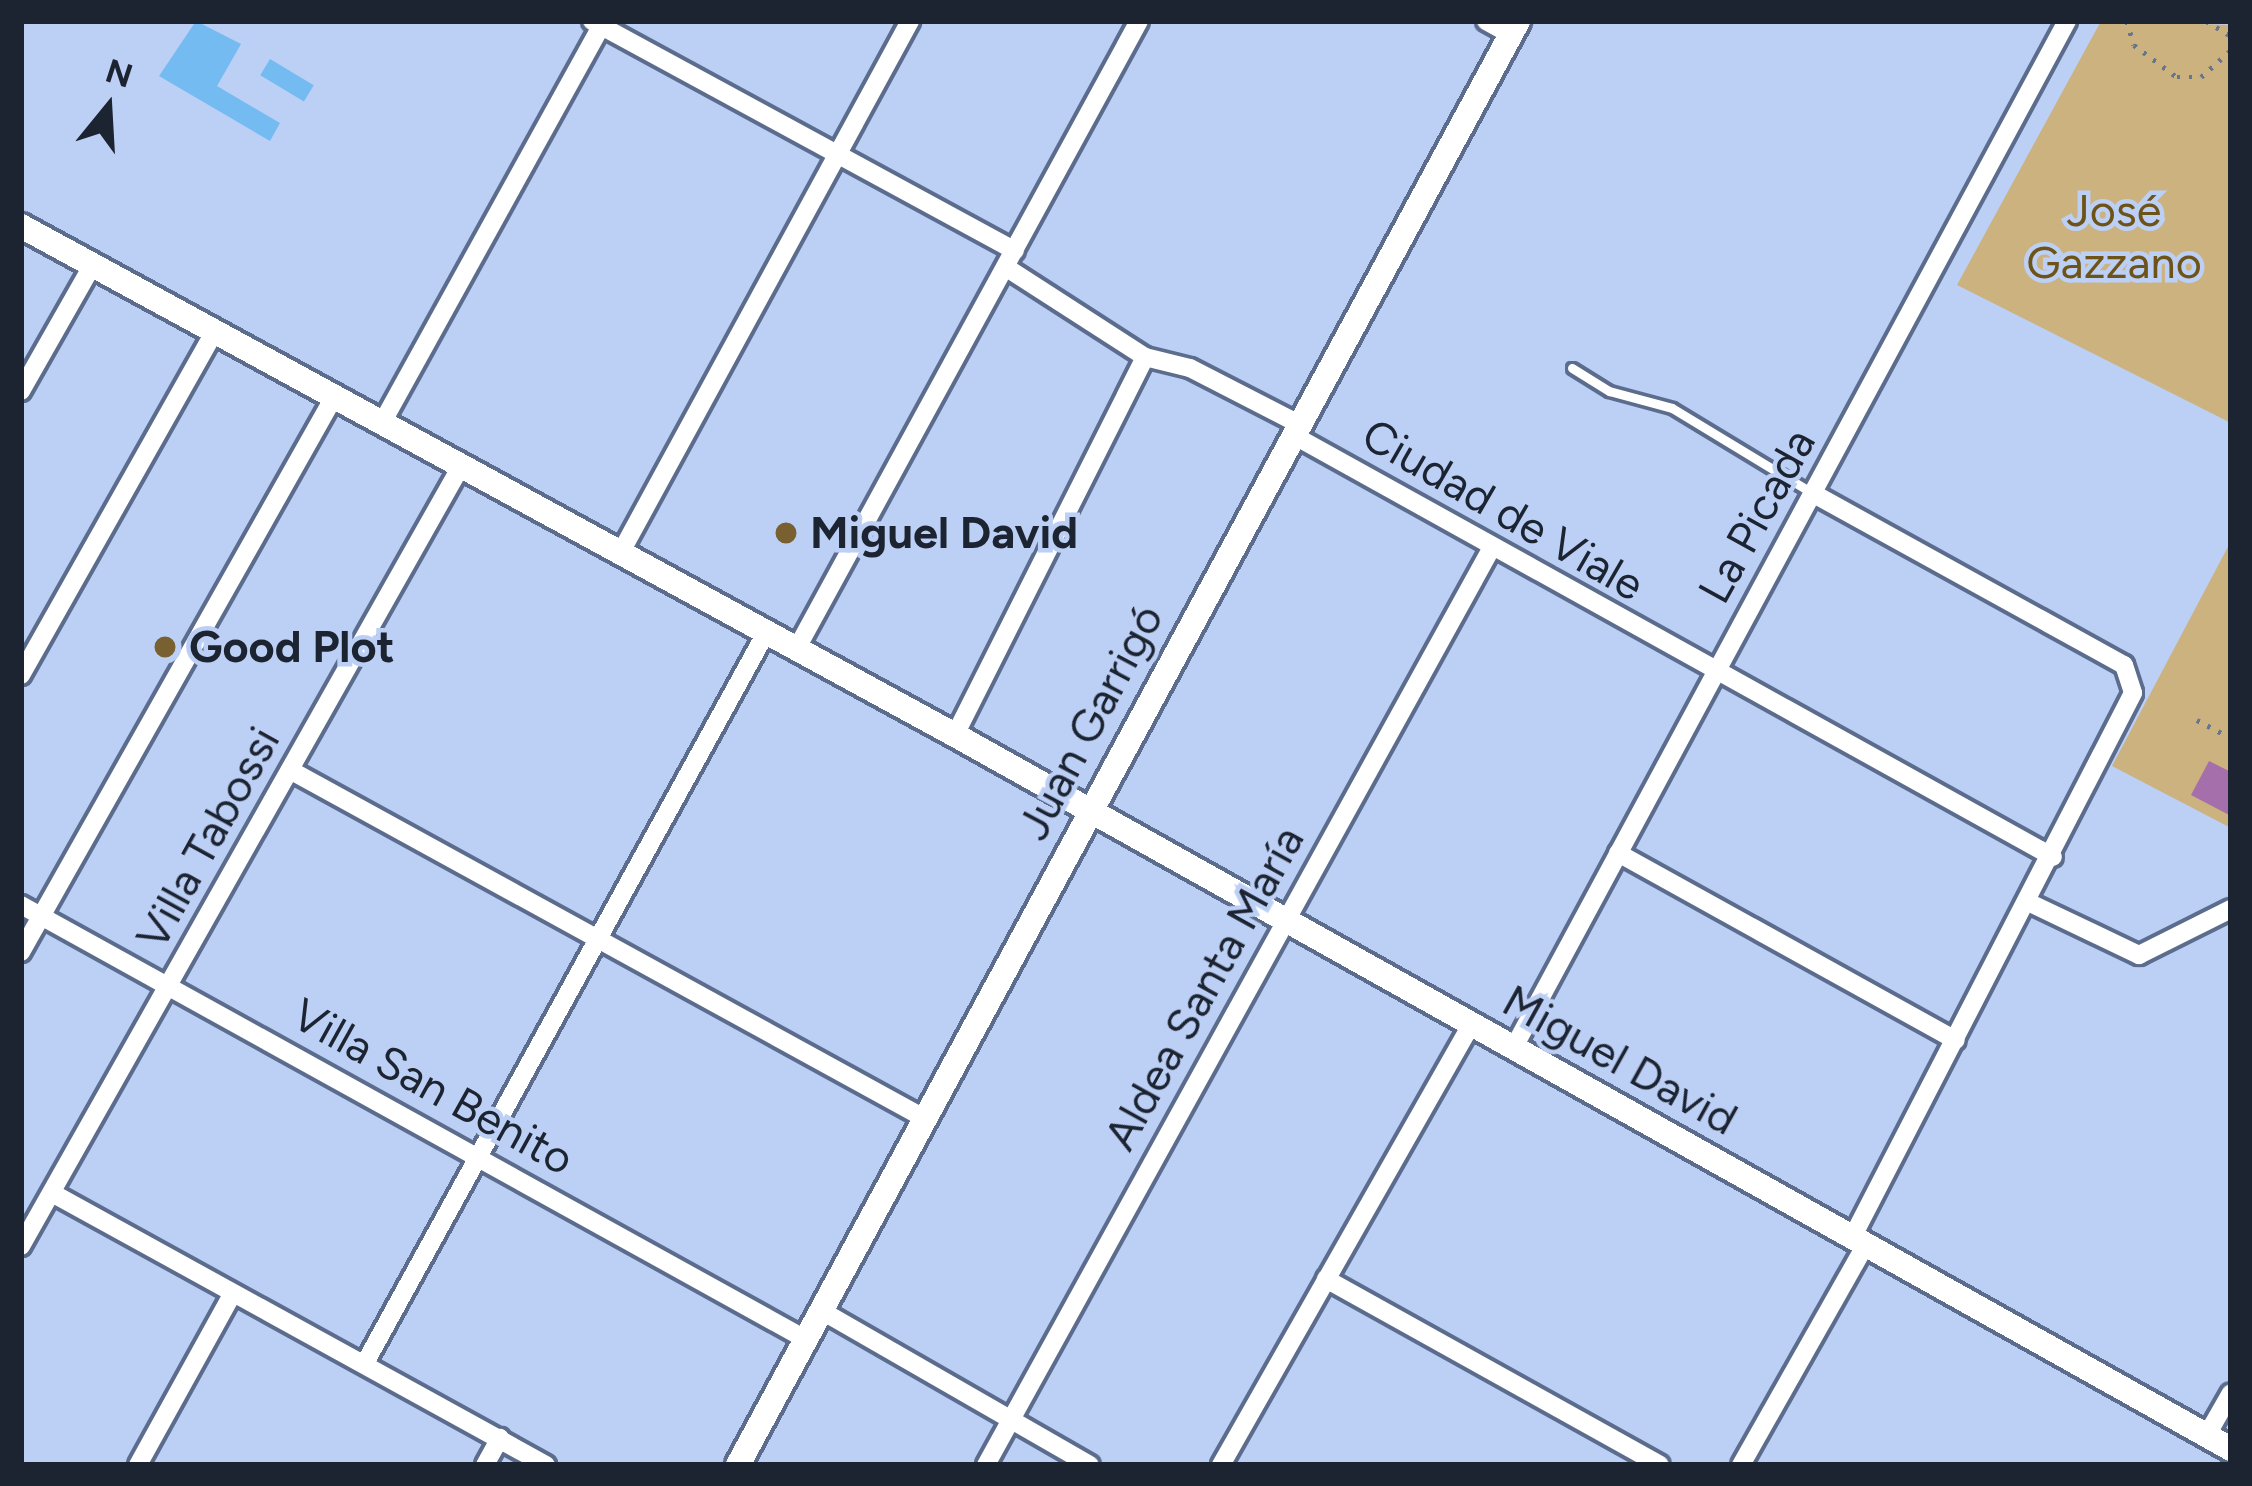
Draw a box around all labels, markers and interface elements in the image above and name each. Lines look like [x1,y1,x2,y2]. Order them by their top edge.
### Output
north arrow [48,48,168,168]
text: N [101,51,137,96]
park label: José Gazzano [2026,184,2202,290]
street label: Ciudad de Viale [1353,408,1653,612]
street label: La Picada [1687,420,1827,612]
place label: Miguel David [810,506,1078,560]
marker: Miguel David [773,520,799,546]
street label: Juan Garrigó [1006,595,1174,849]
place label: Good Plot [189,620,395,674]
marker: Good Plot [152,634,178,660]
street label: Villa Tabossi [125,718,291,958]
street label: Aldea Santa María [1093,817,1315,1159]
street label: Miguel David [1493,974,1747,1146]
street label: Villa San Benito [283,988,583,1186]

